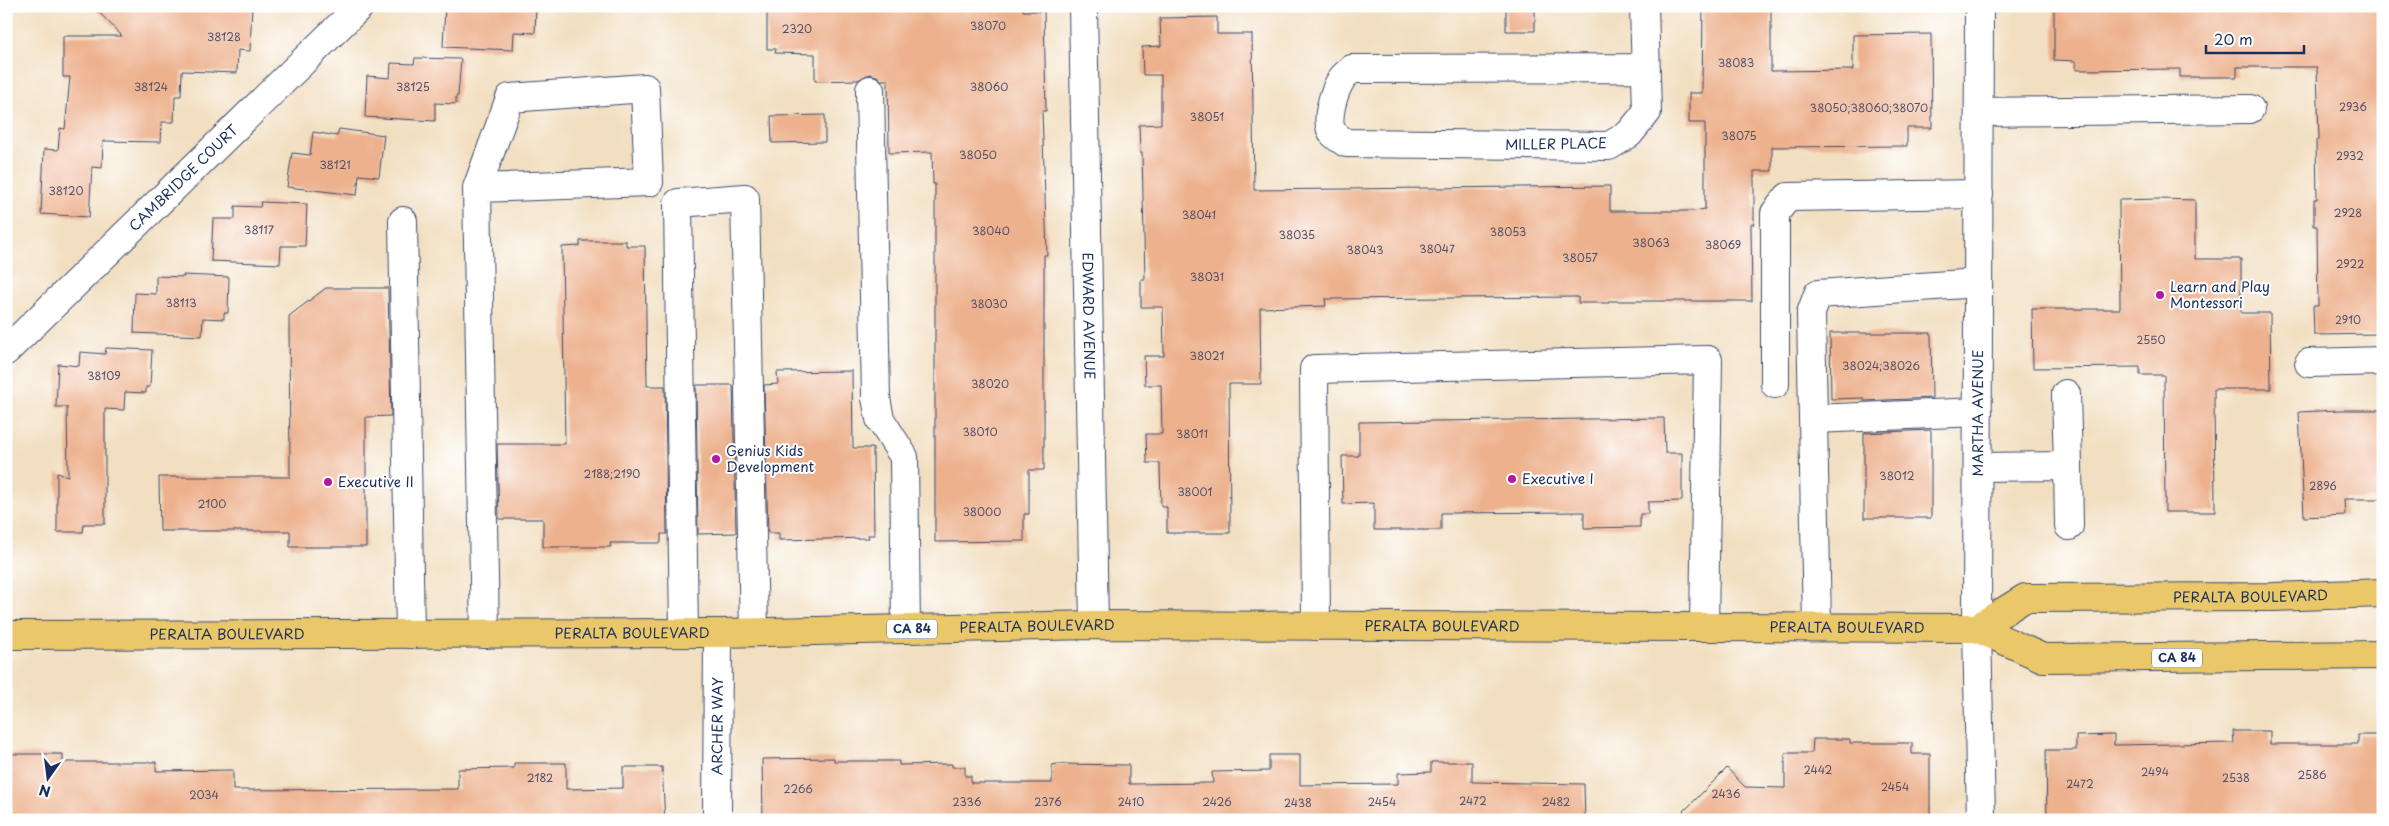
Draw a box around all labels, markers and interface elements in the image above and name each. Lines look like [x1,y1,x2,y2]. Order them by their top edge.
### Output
house number: 38070 [970,17,1006,34]
house number: 2320 [782,20,812,37]
scale bar [2206,22,2304,54]
text: 20 m [2214,27,2253,50]
house number: 38128 [207,28,241,45]
house number: 38083 [1718,54,1754,71]
house number: 38124 [134,78,168,95]
house number: 38125 [396,78,430,95]
house number: 38060 [970,78,1008,95]
house number: 2936 [2339,98,2367,115]
house number: 38050;38060;38070 [1810,99,1928,116]
house number: 38051 [1190,108,1224,125]
street label: CAMBRIDGE COURT [124,119,243,236]
house number: 38075 [1721,127,1757,144]
street label: MILLER PLACE [1505,132,1607,155]
house number: 38050 [959,146,997,163]
house number: 2932 [2336,147,2364,164]
house number: 38121 [319,156,351,173]
house number: 38120 [49,182,83,199]
house number: 2928 [2334,204,2362,221]
house number: 38041 [1182,206,1216,223]
house number: 38117 [244,221,274,238]
house number: 38040 [972,222,1010,239]
house number: 38053 [1490,223,1526,240]
house number: 38035 [1279,226,1315,243]
house number: 38063 [1632,234,1670,251]
house number: 38069 [1705,236,1741,253]
house number: 38047 [1419,240,1455,257]
house number: 38043 [1347,241,1383,258]
house number: 38057 [1562,249,1598,266]
street label: EDWARD AVENUE [1077,252,1101,380]
house number: 2922 [2336,255,2364,272]
house number: 38031 [1190,268,1224,285]
place label: Learn and Play Montessori [2170,276,2270,313]
marker: Learn and Play Montessori [2154,289,2166,301]
house number: 38113 [165,294,197,311]
house number: 38030 [970,295,1008,312]
house number: 2910 [2335,311,2361,328]
house number: 2550 [2137,331,2165,348]
house number: 38021 [1189,347,1225,364]
street label: MARTHA AVENUE [1967,350,1988,476]
house number: 38024;38026 [1842,357,1920,374]
house number: 38109 [87,367,121,384]
house number: 38020 [971,375,1009,392]
house number: 38010 [962,423,998,440]
house number: 38011 [1176,425,1208,442]
place label: Genius Kids Development [726,440,815,477]
marker: Genius Kids Development [710,453,722,465]
house number: 2188;2190 [584,465,640,482]
house number: 38012 [1879,467,1915,484]
place label: Executive I [1522,468,1594,489]
place label: Executive II [338,471,414,492]
marker: Executive I [1506,473,1518,485]
marker: Executive II [322,476,334,488]
house number: 2896 [2309,477,2337,494]
house number: 38001 [1177,483,1213,500]
house number: 2100 [198,495,226,512]
house number: 38000 [963,503,1001,520]
street label: PERALTA BOULEVARD [2173,584,2328,607]
street label: PERALTA BOULEVARD [959,614,1115,638]
street label: PERALTA BOULEVARD [1364,615,1520,636]
street label: PERALTA BOULEVARD [1769,616,1925,638]
road number: CA 84 [887,620,937,638]
street label: PERALTA BOULEVARD [554,622,710,643]
street label: PERALTA BOULEVARD [149,623,305,645]
road number: CA 84 [2152,648,2202,668]
street label: ARCHER WAY [706,677,728,775]
north arrow [22,754,72,804]
house number: 2442 [1804,761,1833,778]
house number: 2494 [2141,763,2169,780]
house number: 2586 [2298,766,2326,783]
house number: 2182 [527,769,553,786]
house number: 2538 [2222,769,2250,786]
house number: 2472 [2066,775,2094,792]
house number: 2454 [1881,778,1909,795]
text: N [37,780,53,803]
house number: 2266 [783,780,813,797]
house number: 2436 [1712,785,1741,802]
house number: 2034 [189,786,219,803]
house number: 2472 [1459,792,1487,809]
house number: 2336 [952,793,982,810]
house number: 2376 [1034,793,1062,810]
house number: 2410 [1118,793,1144,810]
house number: 2426 [1202,793,1232,810]
house number: 2454 [1368,793,1396,810]
house number: 2482 [1542,793,1570,810]
house number: 2438 [1284,794,1312,811]

